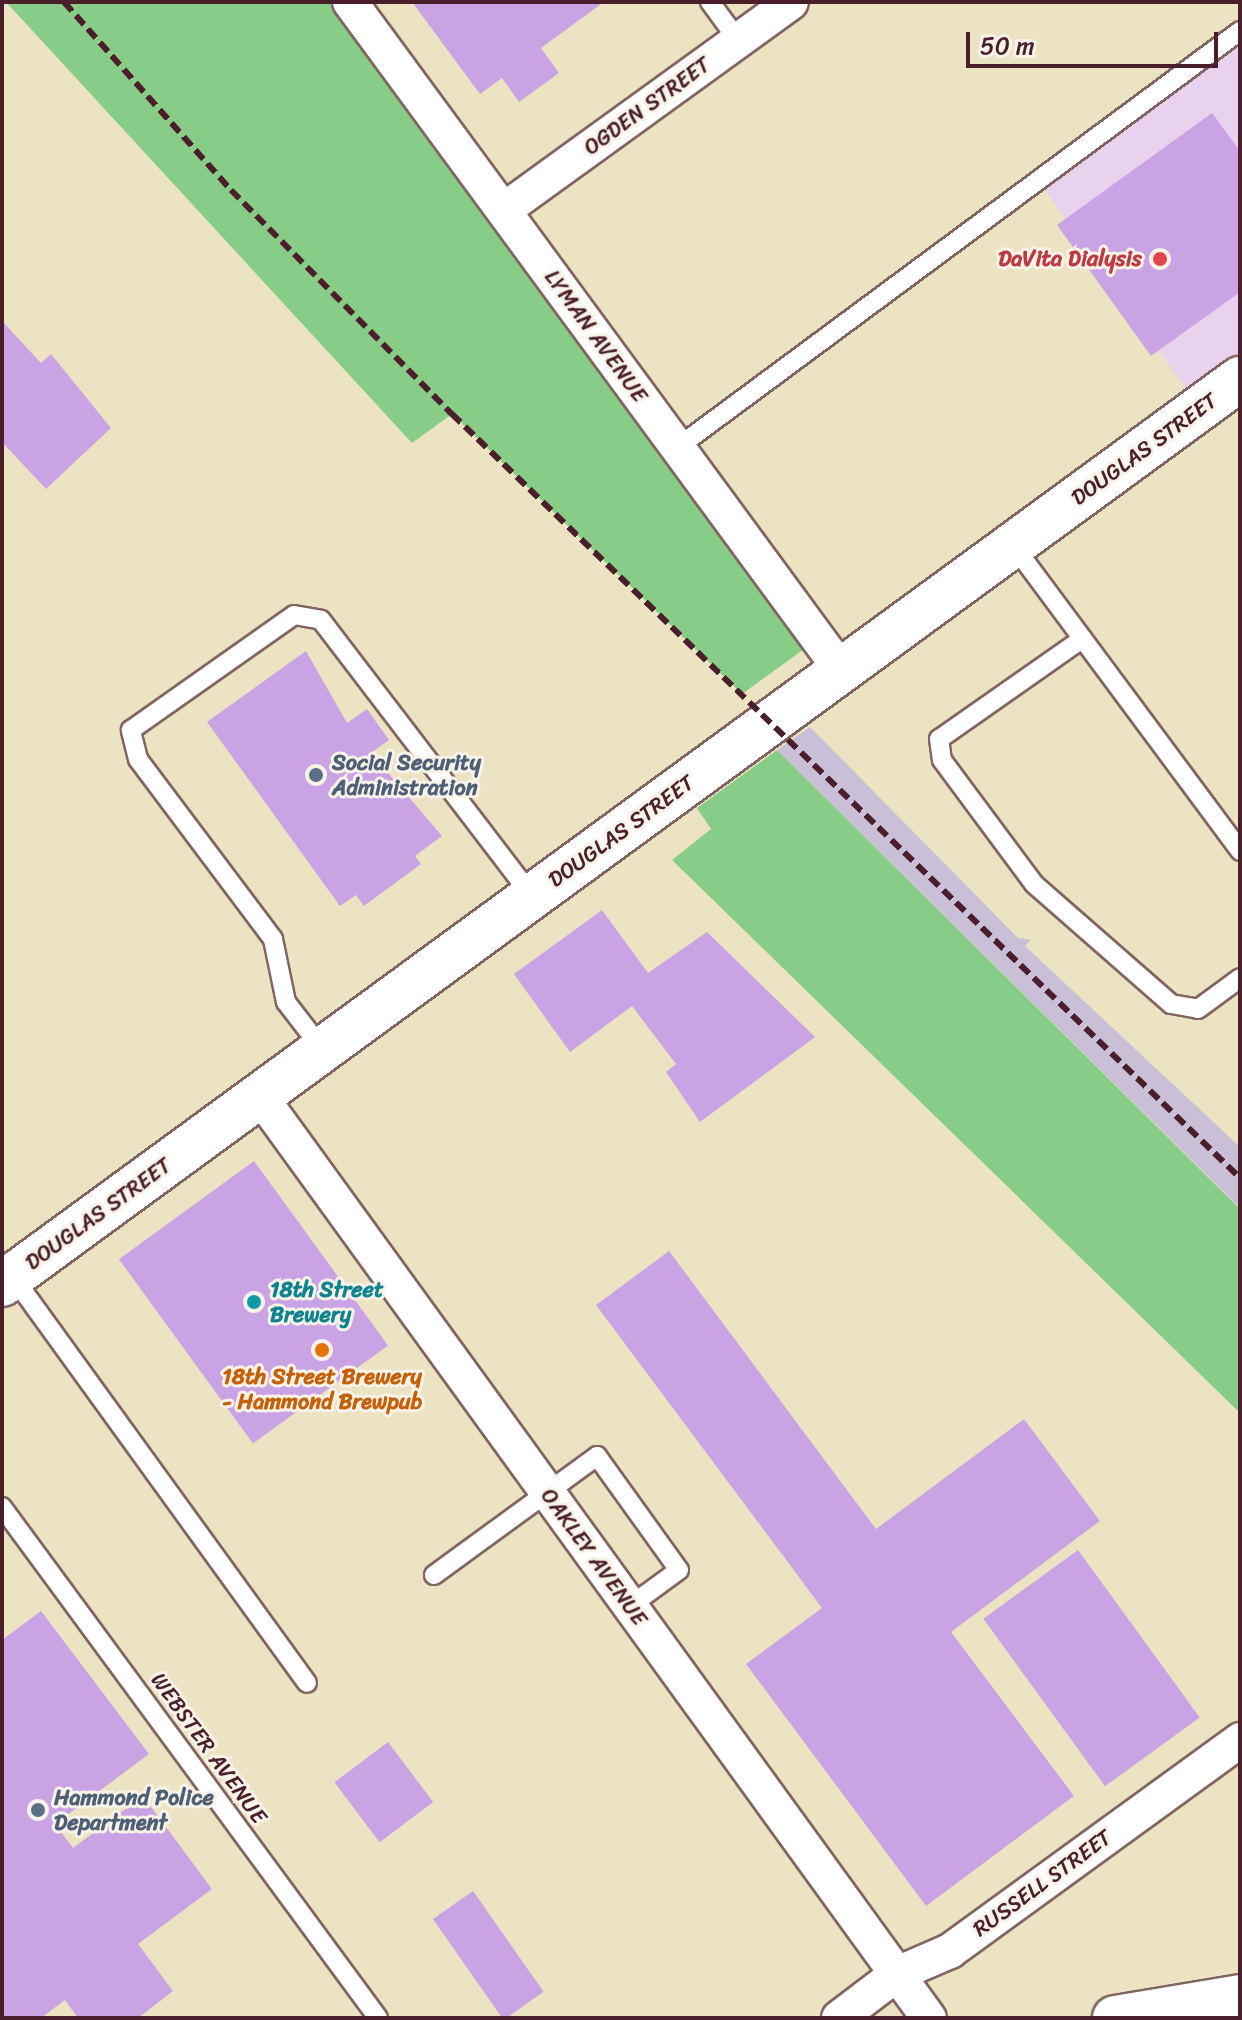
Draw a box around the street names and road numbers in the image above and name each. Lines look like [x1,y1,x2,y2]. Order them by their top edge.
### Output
street label: OGDEN STREET [579,51,715,161]
street label: LYMAN AVENUE [539,265,653,407]
street label: DOUGLAS STREET [1066,387,1222,511]
street label: DOUGLAS STREET [543,769,699,893]
street label: DOUGLAS STREET [20,1152,176,1276]
street label: OAKLEY AVENUE [535,1483,653,1631]
street label: WEBSTER AVENUE [145,1667,273,1829]
street label: RUSSELL STREET [967,1823,1117,1943]

